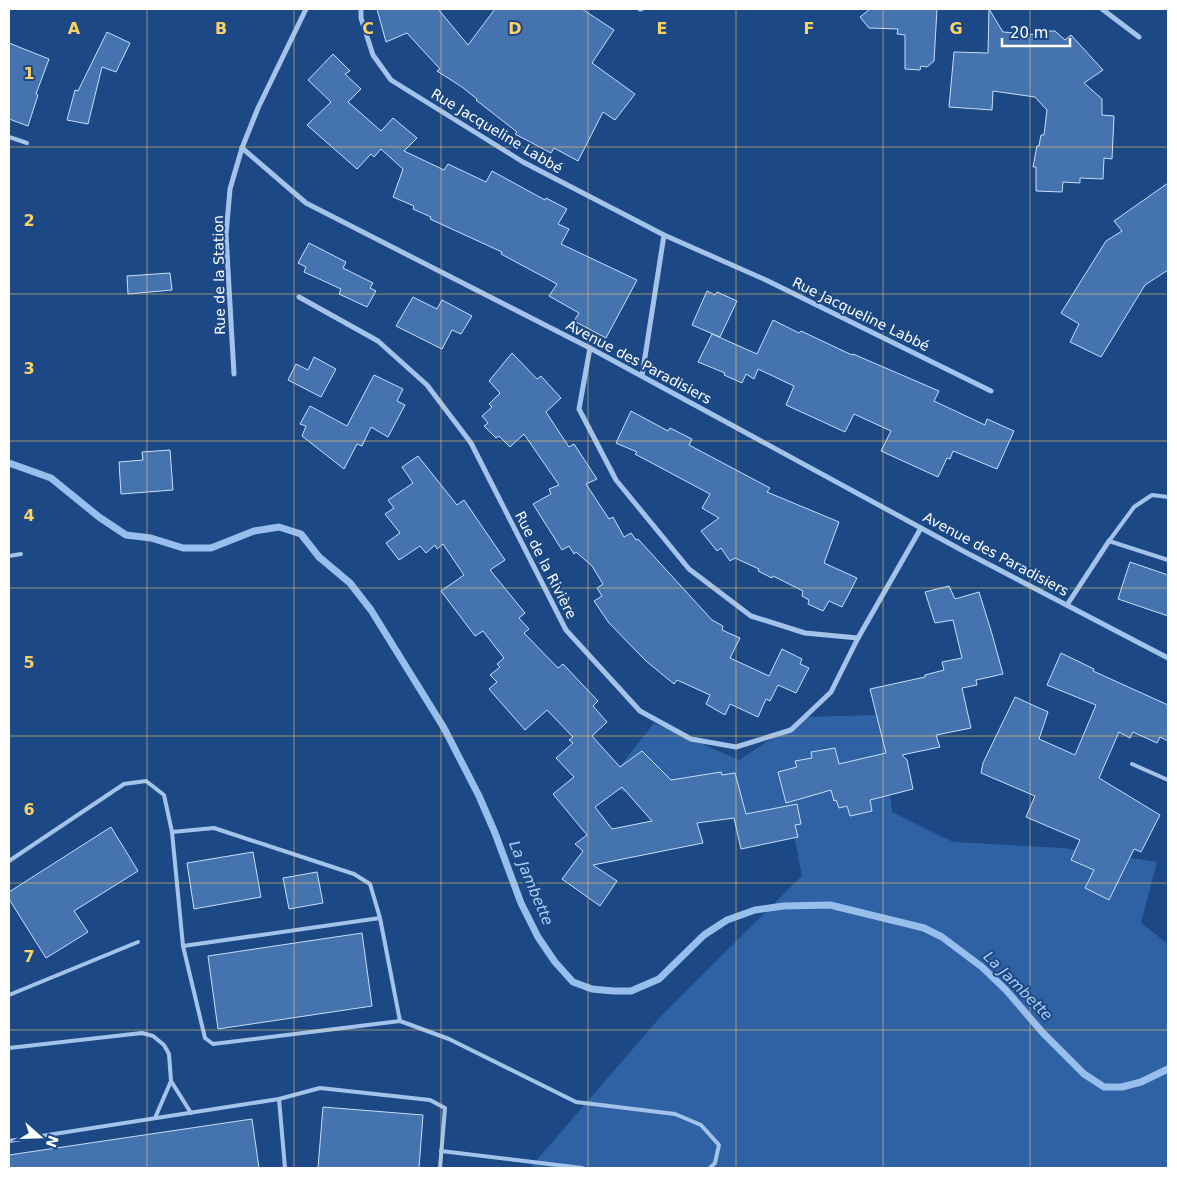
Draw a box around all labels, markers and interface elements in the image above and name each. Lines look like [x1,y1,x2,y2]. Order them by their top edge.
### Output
scale bar [1002,15,1070,47]
text: A [68,19,81,38]
text: B [215,19,227,38]
text: C [362,19,374,38]
text: D [508,19,522,38]
text: E [657,19,667,38]
text: F [804,19,814,38]
text: G [949,19,963,38]
text: 20 m [1010,24,1048,42]
text: 1 [23,64,35,83]
street label: Rue Jacqueline Labbé [428,85,566,177]
text: 2 [23,211,35,230]
street label: Rue de la Station [210,215,228,335]
street label: Rue Jacqueline Labbé [790,274,932,354]
street label: Avenue des Paradisiers [564,317,714,407]
text: 3 [23,359,35,378]
text: 4 [23,506,35,525]
street label: Rue de la Rivière [512,509,580,621]
street label: Avenue des Paradisiers [921,509,1071,599]
text: 5 [23,653,35,672]
text: 6 [23,800,35,819]
water label: La Jambette [505,838,557,928]
text: 7 [23,947,35,966]
water label: La Jambette [980,948,1056,1024]
north arrow [15,1112,65,1162]
text: N [43,1133,62,1150]

